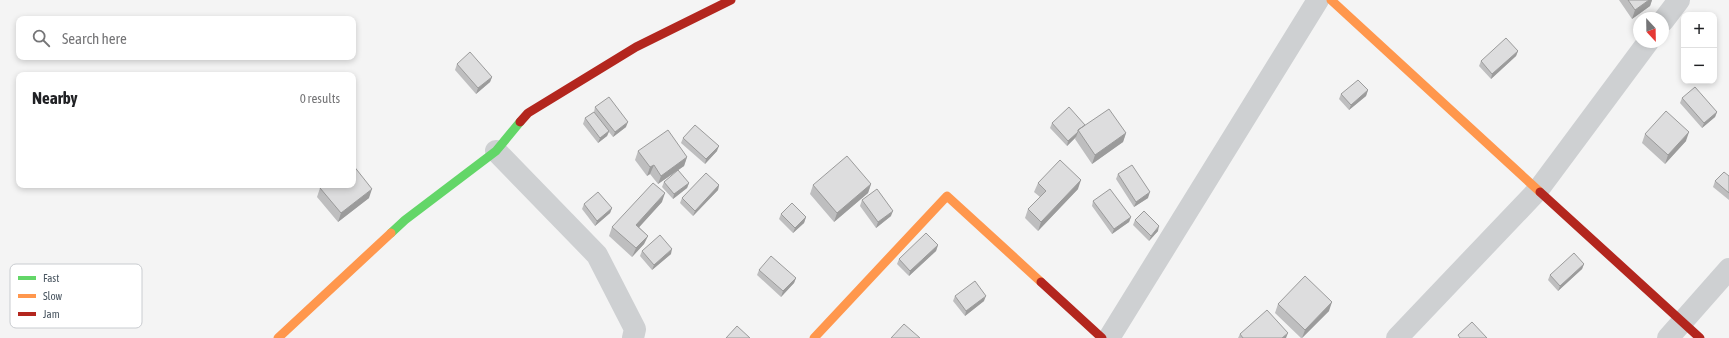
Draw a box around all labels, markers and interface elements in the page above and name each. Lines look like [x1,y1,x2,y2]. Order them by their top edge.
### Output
north arrow [1633,12,1669,48]
map controls [1681,12,1717,84]
button: + [1681,12,1717,48]
search box [16,16,356,60]
icon: search [30,27,52,49]
text: Search here [62,30,127,47]
button: − [1681,48,1717,84]
text: Nearby [32,88,78,108]
text: 0 results [300,91,340,106]
legend [10,264,142,328]
text: Fast [43,272,59,284]
text: Slow [43,290,62,302]
text: Jam [43,308,60,320]

